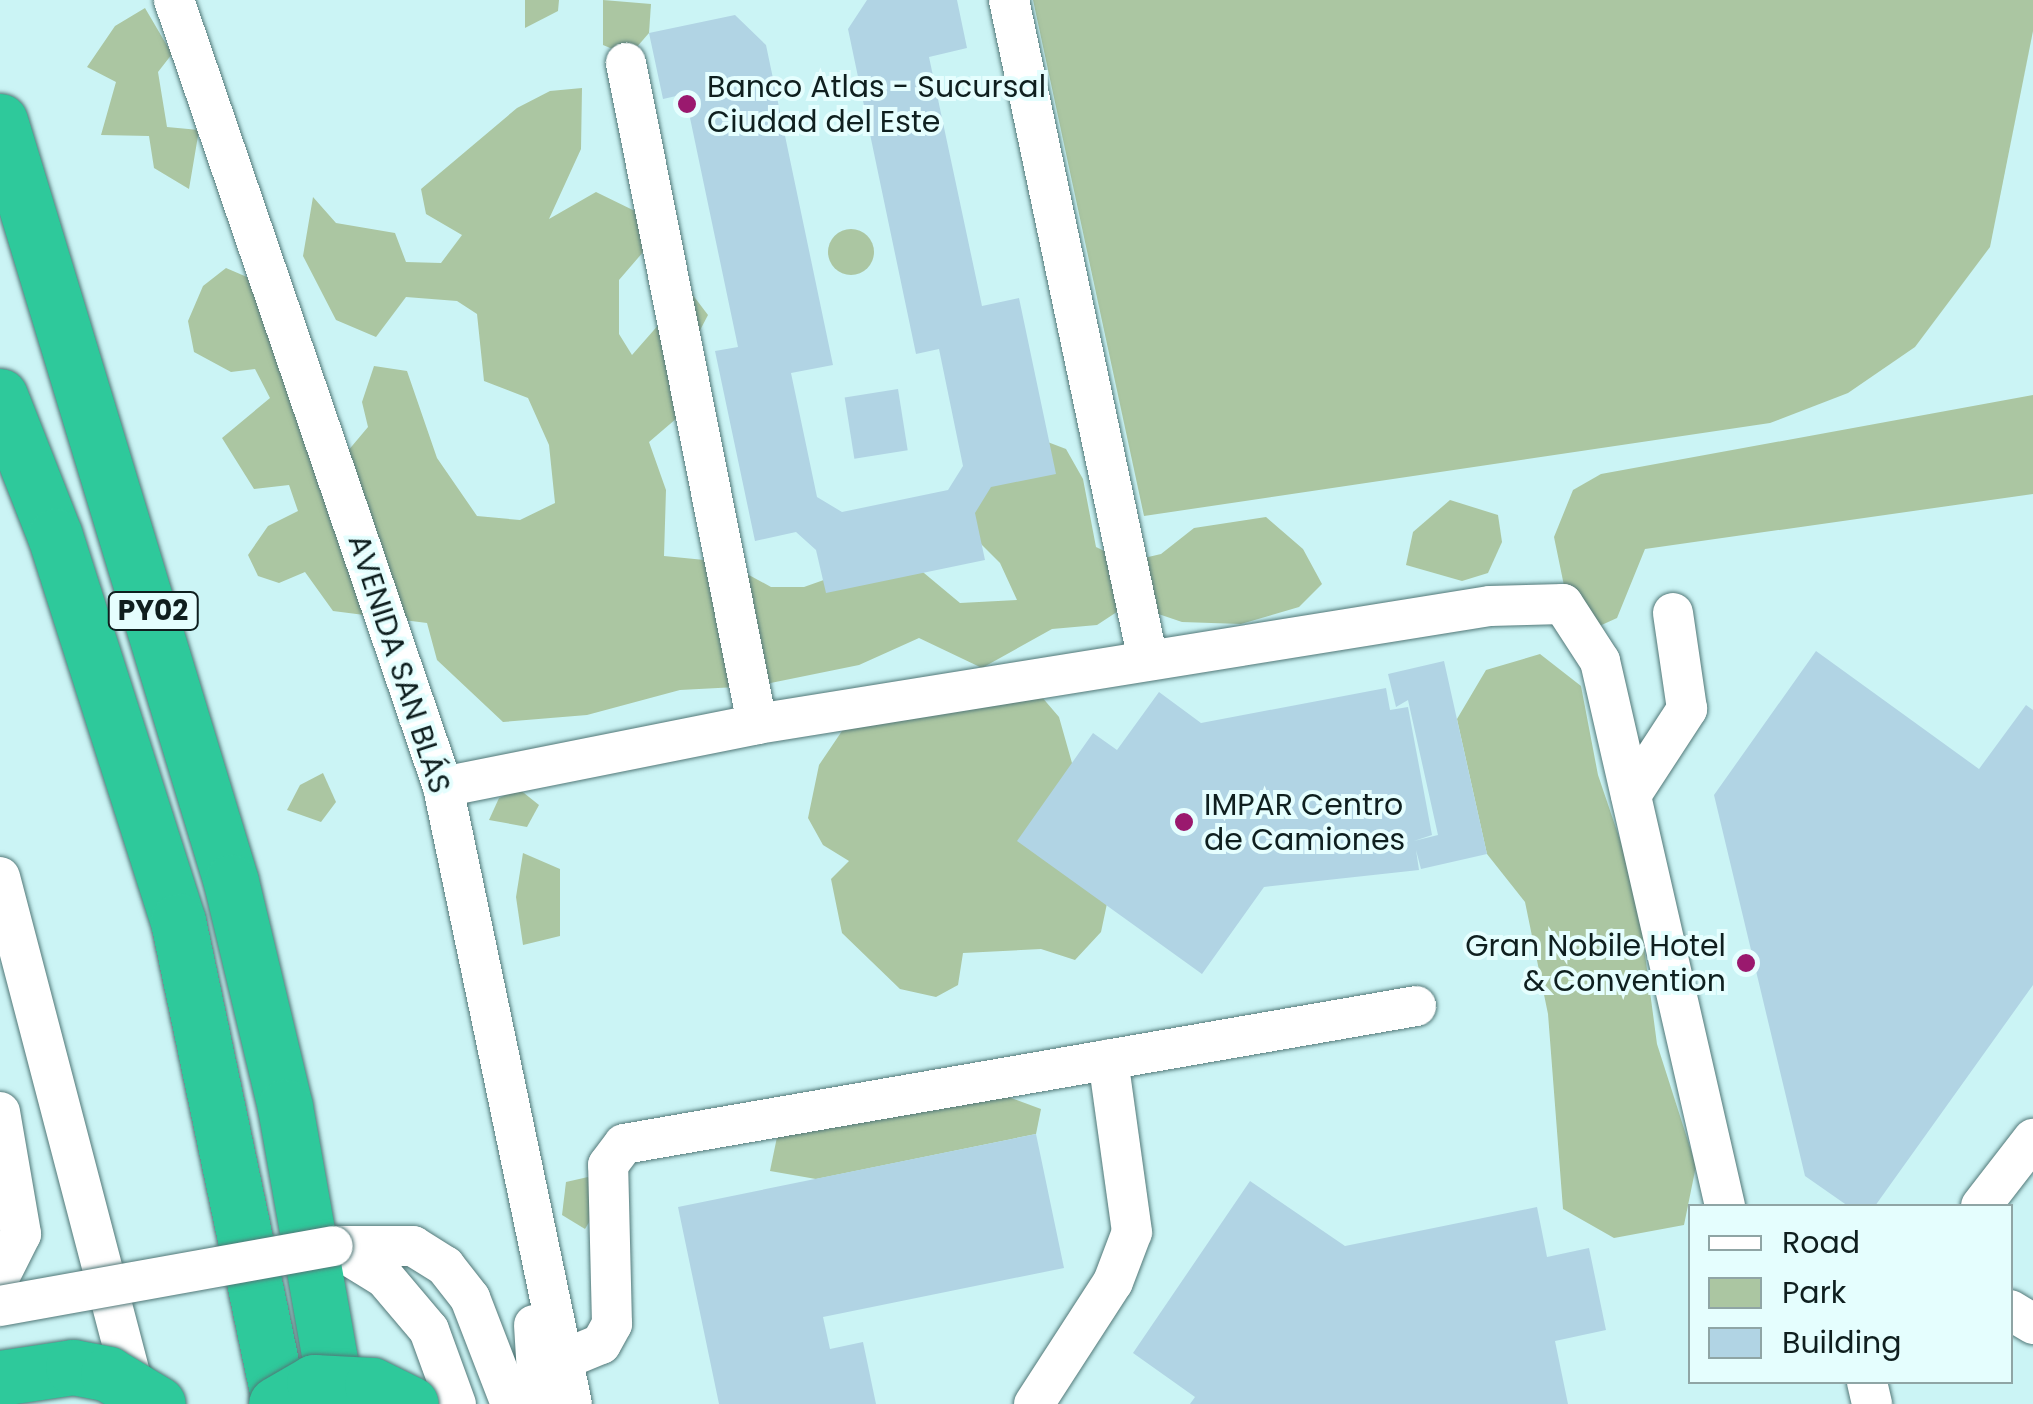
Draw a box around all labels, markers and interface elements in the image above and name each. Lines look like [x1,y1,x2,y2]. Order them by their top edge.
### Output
place label: Banco Atlas - Sucursal Ciudad del Este [707,69,1046,140]
marker: Banco Atlas - Sucursal Ciudad del Este [676,93,698,115]
street label: AVENIDA SAN BLÁS [340,530,458,798]
road number: PY02 [106,588,200,634]
place label: IMPAR Centro de Camiones [1204,787,1405,858]
marker: IMPAR Centro de Camiones [1173,811,1195,833]
place label: Gran Nobile Hotel & Convention [1465,928,1726,998]
marker: Gran Nobile Hotel & Convention [1735,952,1757,974]
legend [1688,1204,2013,1384]
text: Road [1782,1221,1860,1264]
text: Park [1782,1271,1846,1314]
text: Building [1782,1321,1902,1364]

